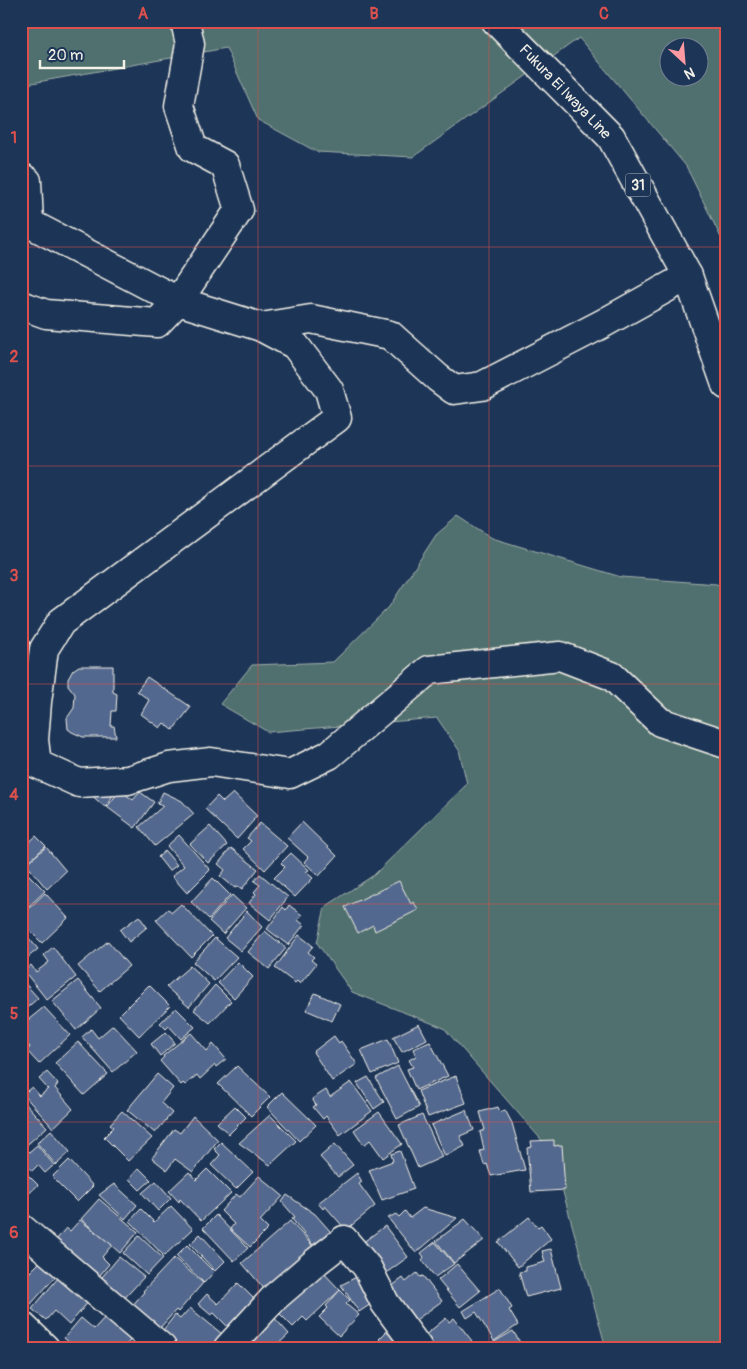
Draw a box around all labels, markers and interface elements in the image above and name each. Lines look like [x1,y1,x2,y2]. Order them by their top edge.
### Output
text: A [138,4,149,24]
text: B [369,4,379,24]
text: C [599,4,609,24]
scale bar [40,38,124,70]
north arrow [660,38,710,88]
street label: Fukura Ei Iwaya Line [515,41,615,144]
text: 20 m [48,46,83,65]
text: N [681,64,697,83]
text: 1 [11,128,17,148]
road number: 31 [626,174,650,196]
text: 2 [10,347,19,367]
text: 3 [10,566,19,586]
text: 4 [9,785,19,805]
text: 5 [10,1004,19,1024]
text: 6 [9,1223,19,1243]

